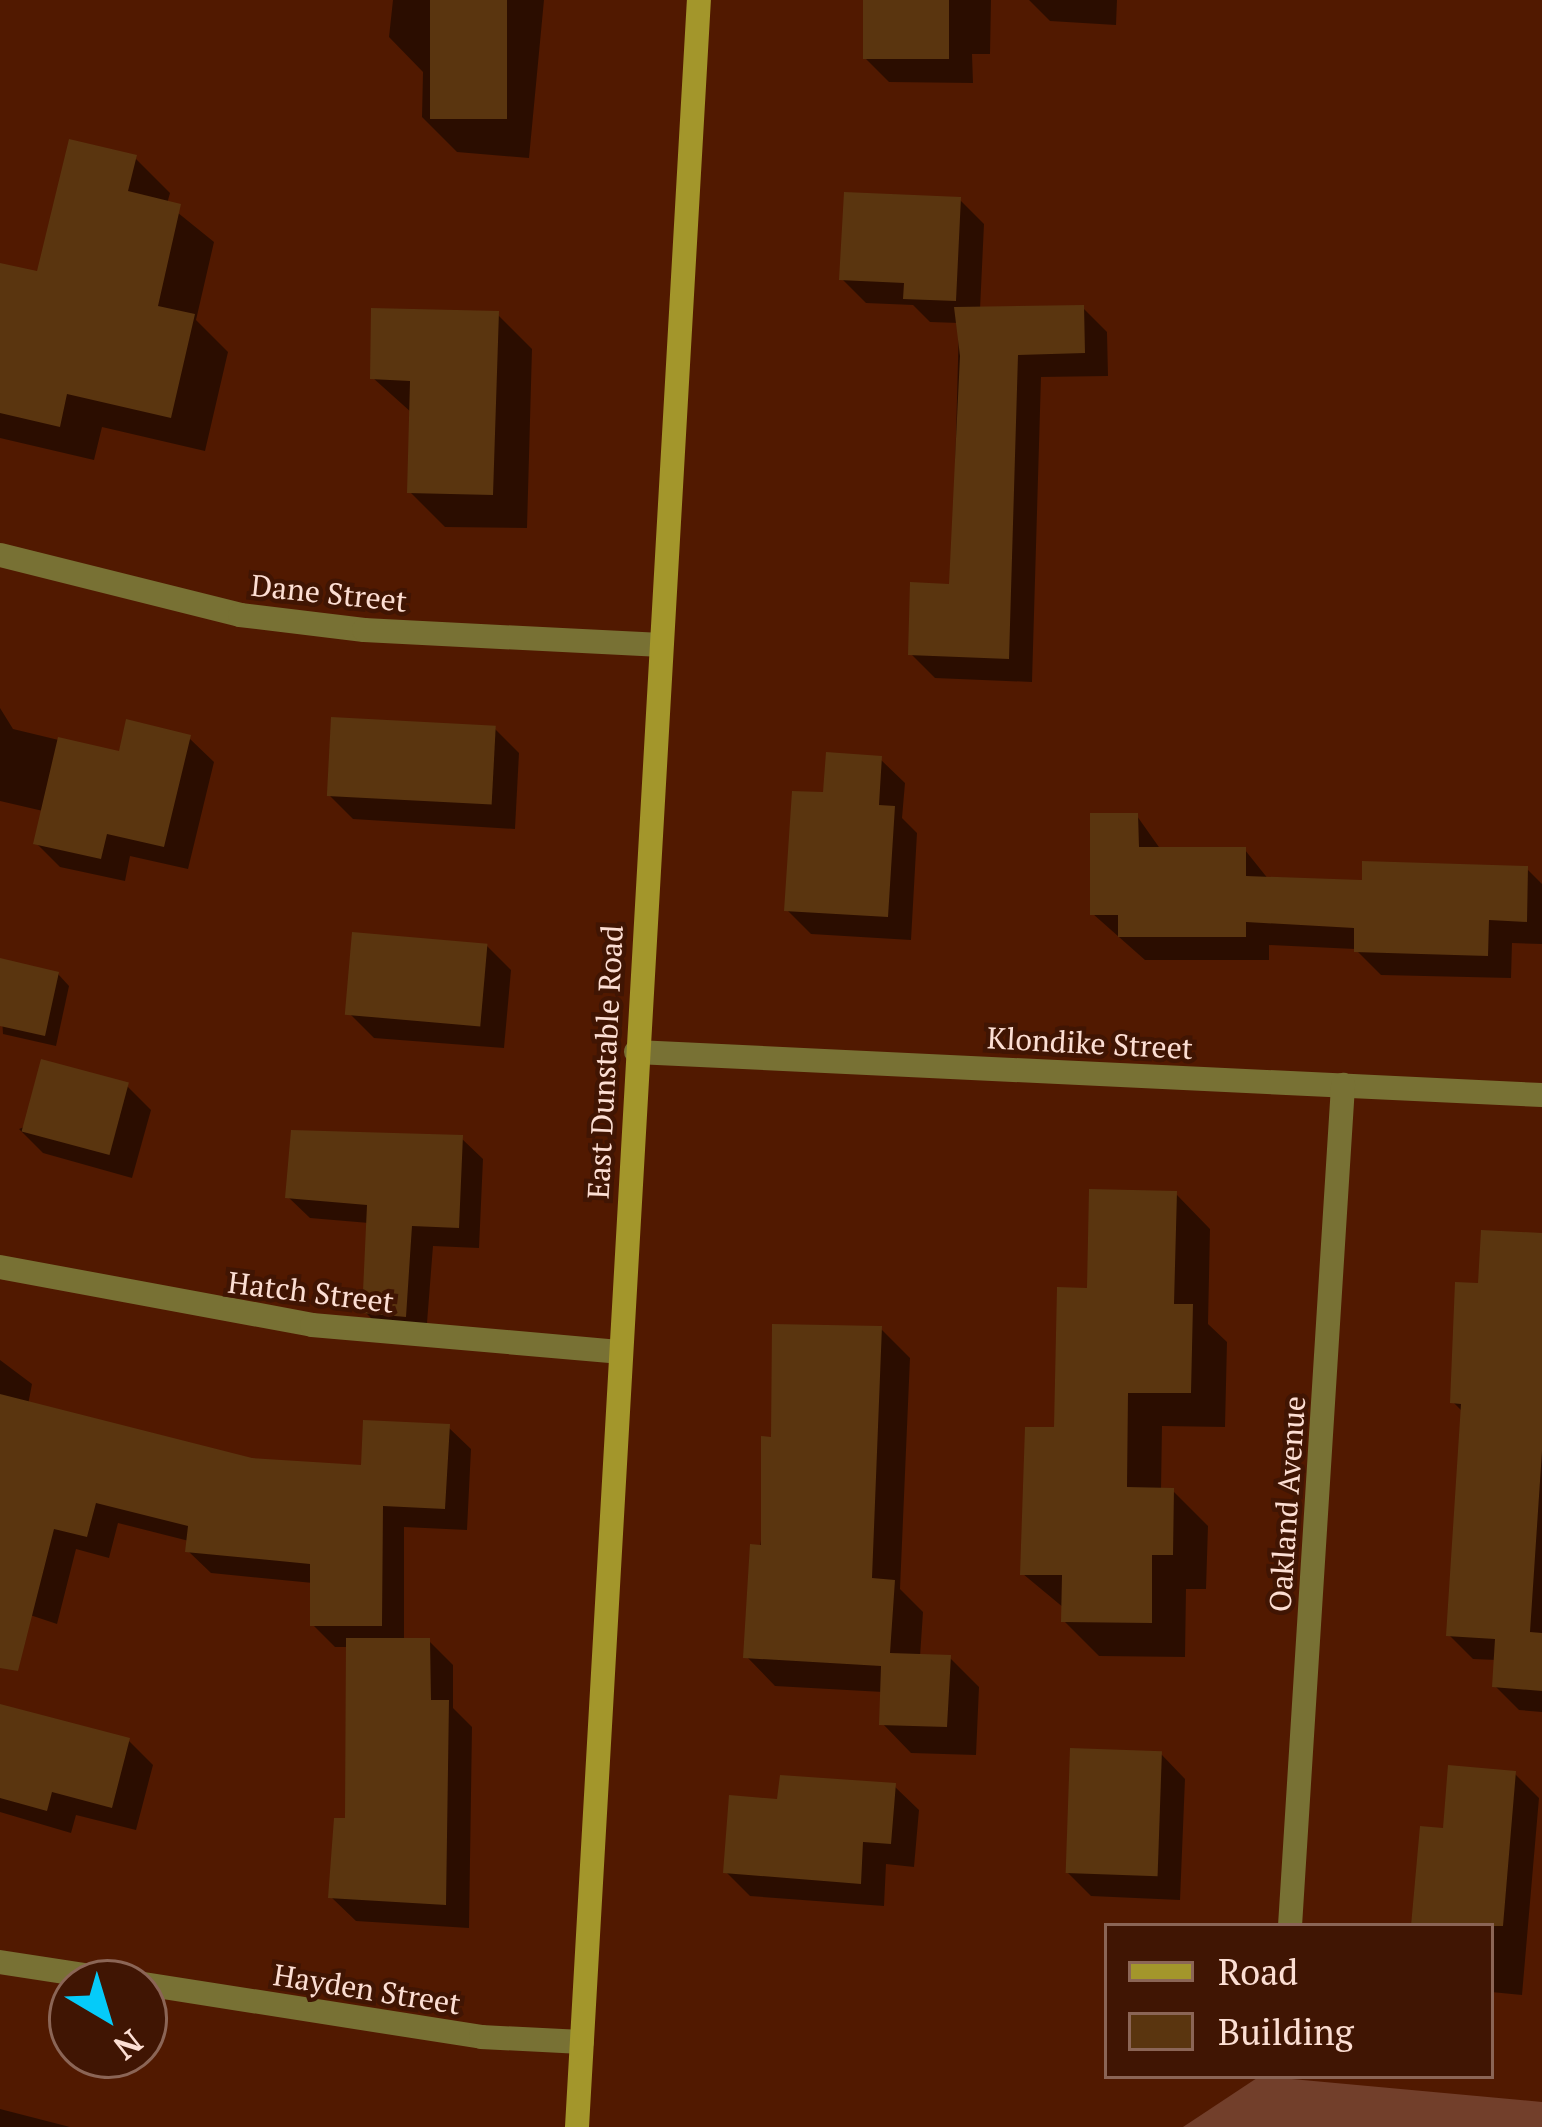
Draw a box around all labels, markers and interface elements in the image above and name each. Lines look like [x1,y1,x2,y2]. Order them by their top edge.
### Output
street label: Dane Street [249,567,409,619]
street label: East Dunstable Road [580,924,630,1200]
street label: Klondike Street [986,1020,1194,1066]
street label: Hatch Street [226,1264,396,1320]
street label: Oakland Avenue [1261,1395,1313,1613]
legend [1104,1923,1494,2079]
text: Road [1218,1948,1298,1995]
street label: Hayden Street [271,1956,463,2022]
north arrow [48,1959,168,2079]
text: Building [1218,2008,1354,2055]
text: N [106,2021,152,2070]

